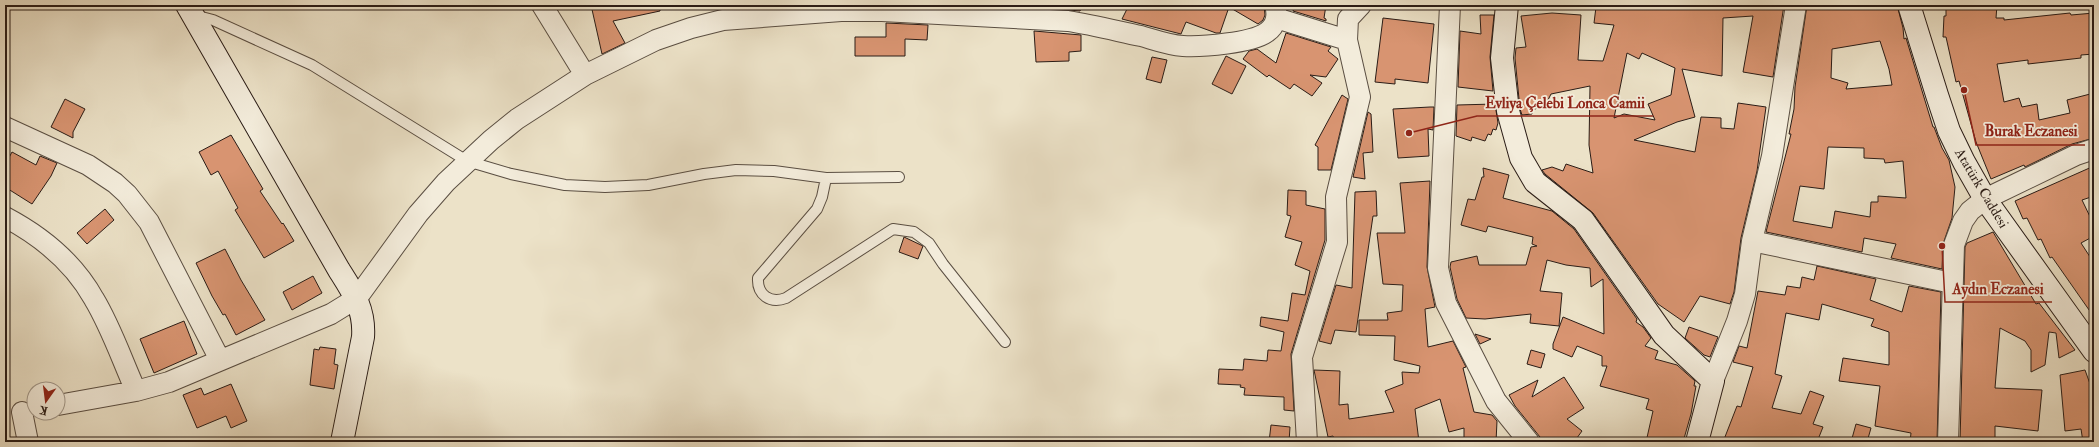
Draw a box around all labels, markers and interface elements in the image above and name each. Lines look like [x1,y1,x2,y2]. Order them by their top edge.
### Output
callout: Evliya Çelebi Lonca Camii [1477,89,1653,116]
text: Evliya Çelebi Lonca Camii [1485,94,1645,114]
callout: Burak Eczanesi [1976,118,2085,145]
text: Burak Eczanesi [1984,122,2078,141]
street label: Atatürk Caddesi [1951,144,2012,231]
callout: Aydın Eczanesi [1945,275,2052,302]
text: Aydın Eczanesi [1951,280,2044,300]
north arrow [26,381,66,421]
text: K [37,403,49,417]

